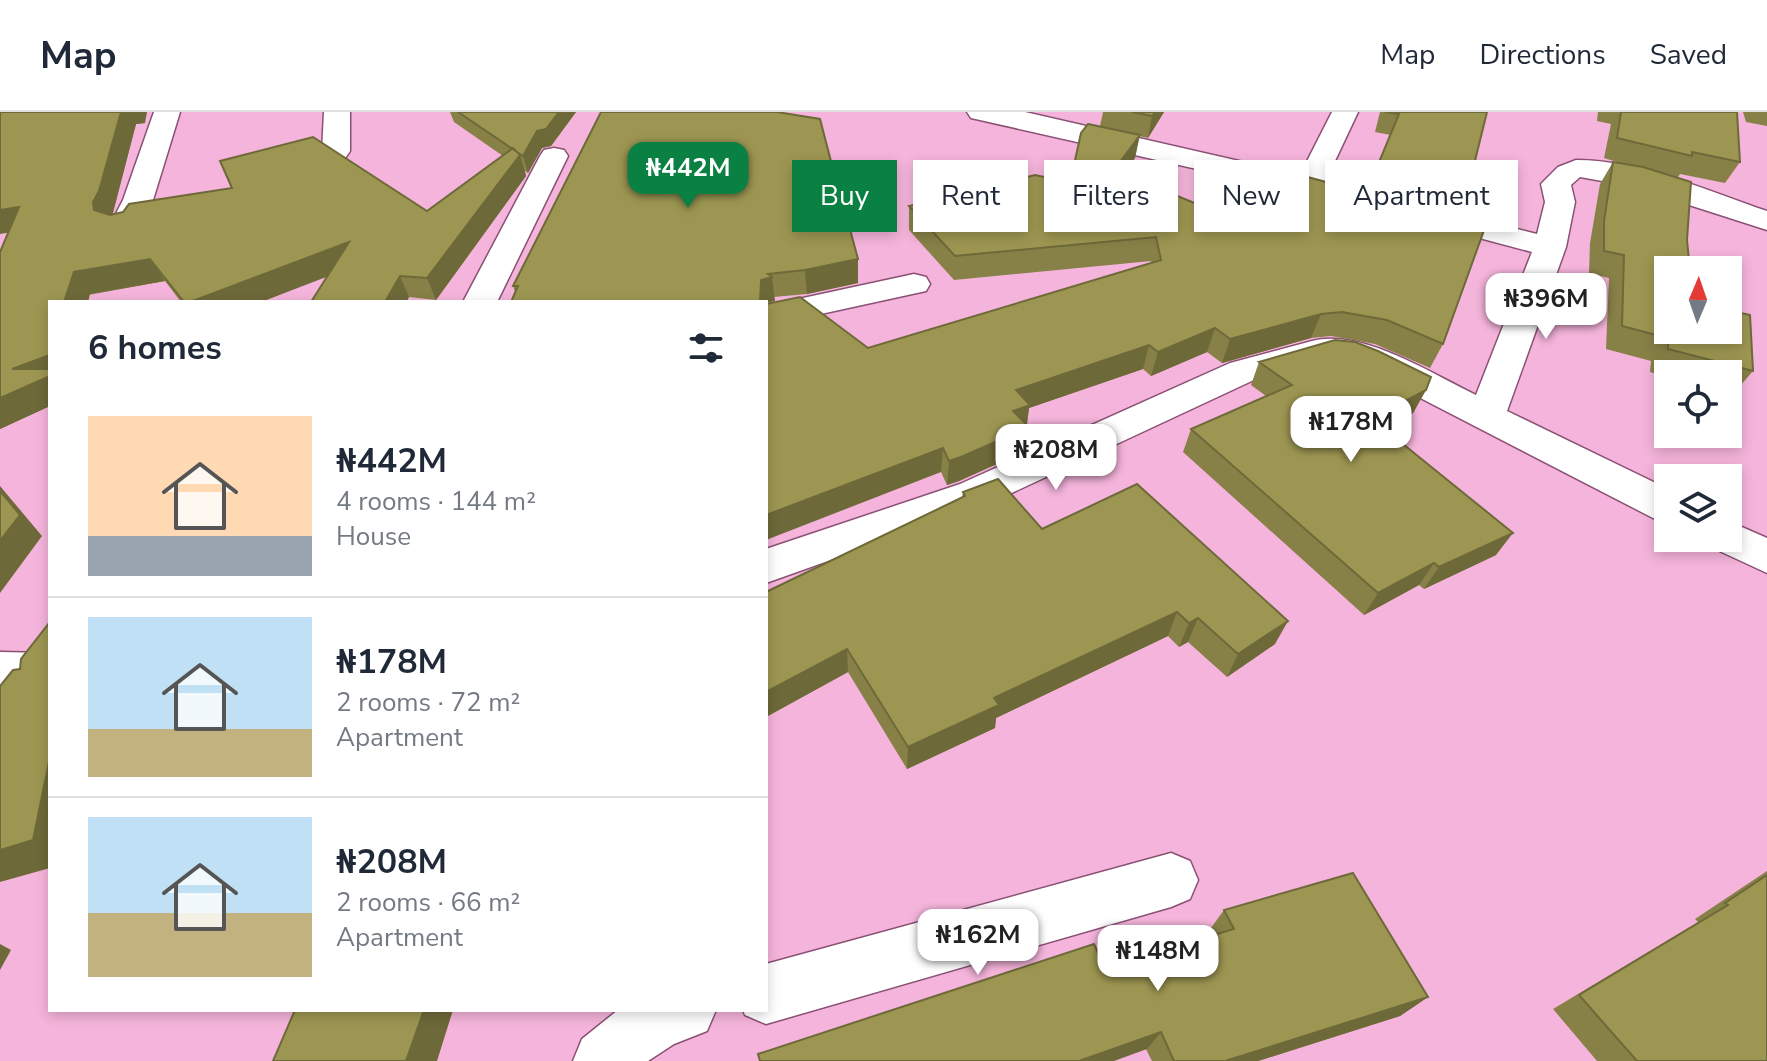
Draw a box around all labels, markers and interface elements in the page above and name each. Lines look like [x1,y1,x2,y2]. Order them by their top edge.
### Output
text: Map [40,30,117,81]
text: Map [1380,36,1435,74]
text: Directions [1479,36,1606,74]
text: Saved [1650,36,1727,74]
pin: ₦442M [632,142,744,210]
text: ₦442M [646,150,730,185]
chip: Buy [792,160,897,232]
chip: Rent [913,160,1028,232]
chip: Filters [1044,160,1178,232]
chip: New [1194,160,1309,232]
chip: Apartment [1325,160,1518,232]
north arrow [1654,256,1742,344]
map controls [1654,256,1742,552]
pin: ₦396M [1490,273,1602,341]
text: ₦396M [1504,281,1588,316]
text: 6 homes [88,325,222,371]
icon: filters [684,326,728,370]
button: locate [1654,360,1742,448]
pin: ₦178M [1295,396,1407,464]
text: ₦178M [1309,404,1393,439]
pin: ₦208M [1000,424,1112,492]
text: ₦208M [1014,432,1098,467]
text: ₦442M [336,438,447,484]
icon: home [152,448,248,544]
button: layers [1654,464,1742,552]
text: 4 rooms · 144 m² [336,484,536,519]
text: House [336,519,411,554]
text: ₦178M [336,639,447,685]
icon: home [152,649,248,745]
text: 2 rooms · 72 m² [336,685,520,720]
text: Apartment [336,720,463,755]
text: ₦208M [336,839,447,885]
icon: home [152,849,248,945]
text: 2 rooms · 66 m² [336,885,520,920]
pin: ₦162M [922,909,1034,977]
text: ₦162M [936,917,1020,952]
text: Apartment [336,920,463,955]
pin: ₦148M [1102,925,1214,993]
text: ₦148M [1116,933,1200,968]

